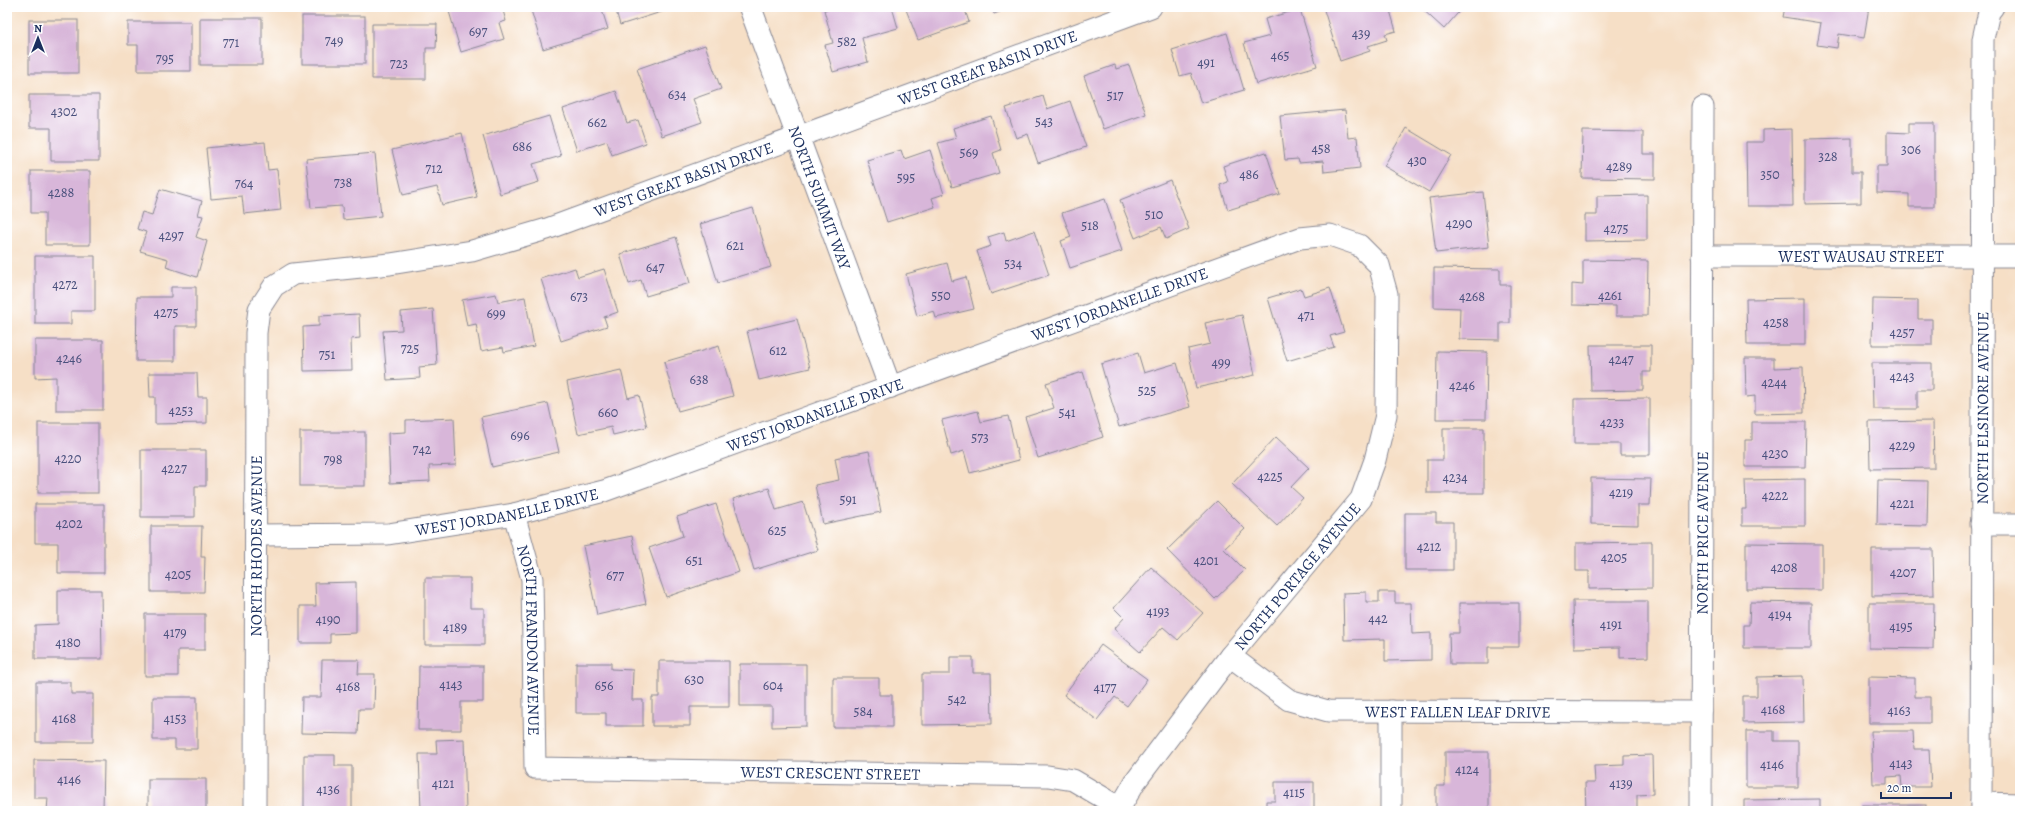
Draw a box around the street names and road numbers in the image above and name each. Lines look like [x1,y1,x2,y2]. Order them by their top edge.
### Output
street label: WEST GREAT BASIN DRIVE [894,25,1080,111]
street label: NORTH SUMMIT WAY [783,123,856,273]
street label: WEST GREAT BASIN DRIVE [590,137,776,223]
street label: WEST WAUSAU STREET [1777,246,1944,268]
street label: WEST JORDANELLE DRIVE [1027,262,1211,347]
street label: NORTH ELSINORE AVENUE [1972,311,1994,505]
street label: WEST JORDANELLE DRIVE [723,373,907,458]
street label: NORTH PRICE AVENUE [1692,451,1714,615]
street label: NORTH RHODES AVENUE [245,455,268,637]
street label: WEST JORDANELLE DRIVE [413,483,601,542]
street label: NORTH PORTAGE AVENUE [1229,498,1366,655]
street label: NORTH FRANDON AVENUE [511,542,544,736]
street label: WEST FALLEN LEAF DRIVE [1364,701,1551,724]
street label: WEST CRESCENT STREET [739,761,921,786]

